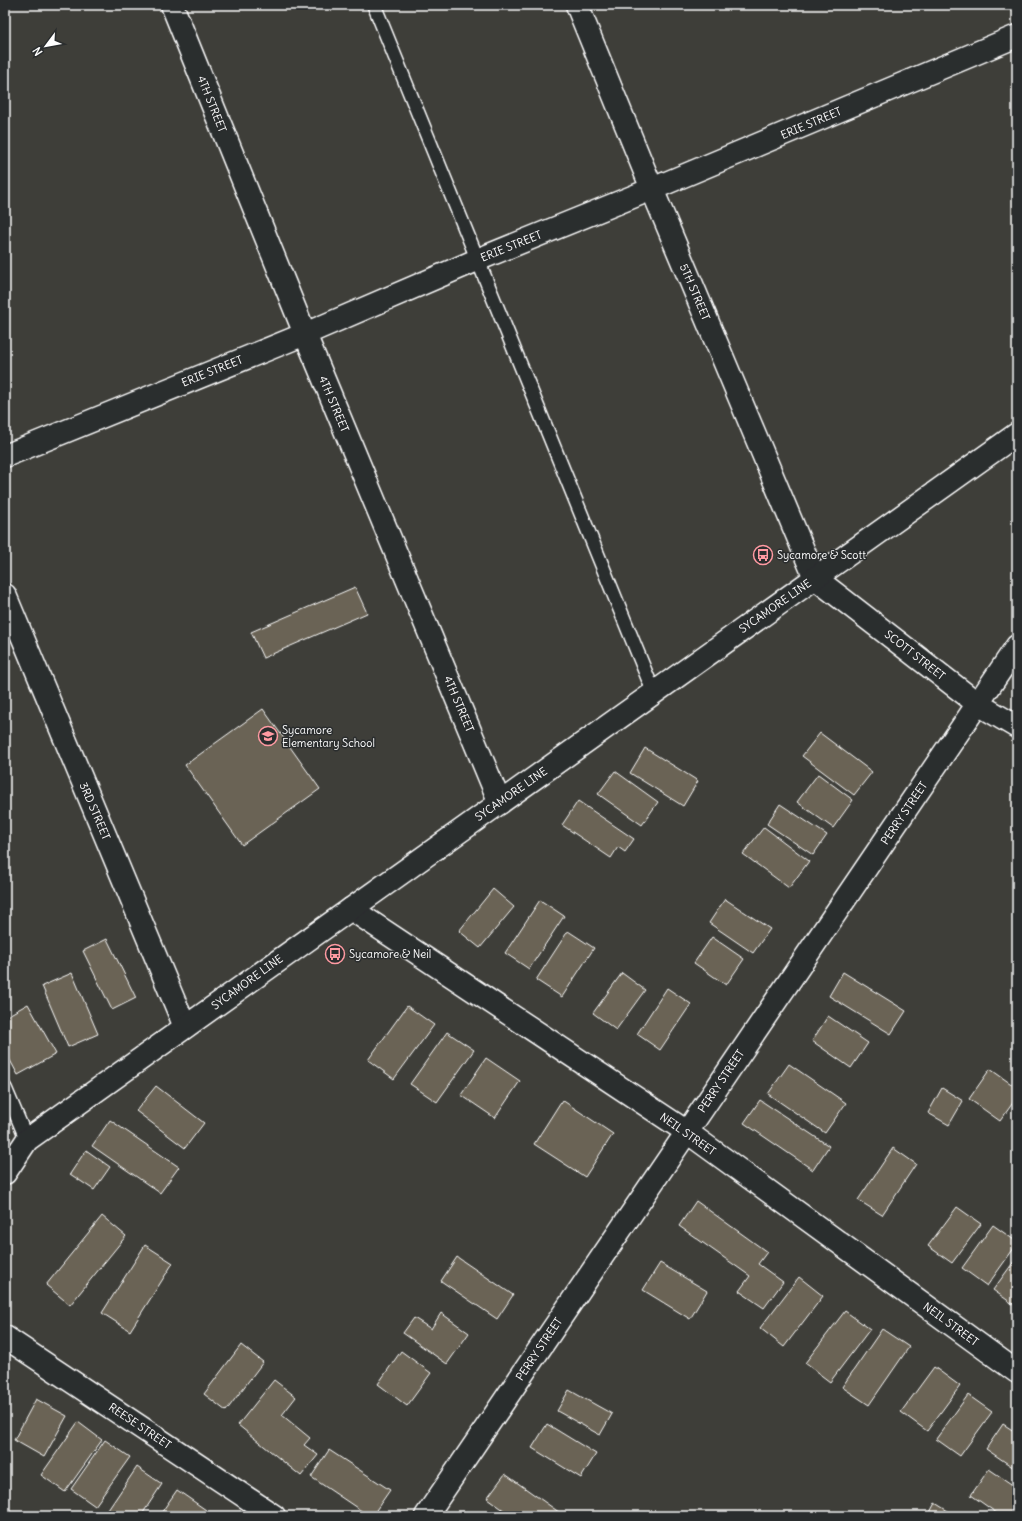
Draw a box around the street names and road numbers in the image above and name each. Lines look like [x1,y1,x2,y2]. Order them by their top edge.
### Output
street label: 4TH STREET [194,74,230,135]
street label: ERIE STREET [778,104,844,142]
street label: ERIE STREET [478,227,544,265]
street label: 5TH STREET [677,262,713,323]
street label: ERIE STREET [179,352,245,390]
street label: 4TH STREET [316,374,352,435]
street label: SYCAMORE LINE [736,576,814,636]
street label: SCOTT STREET [882,627,948,683]
street label: 4TH STREET [441,674,477,735]
street label: SYCAMORE LINE [472,764,550,824]
street label: PERRY STREET [878,779,930,847]
street label: 3RD STREET [77,780,113,842]
street label: SYCAMORE LINE [209,951,285,1013]
street label: PERRY STREET [695,1047,747,1115]
street label: NEIL STREET [657,1110,719,1158]
street label: NEIL STREET [921,1299,982,1349]
street label: PERRY STREET [513,1315,565,1383]
street label: REESE STREET [106,1400,174,1452]

